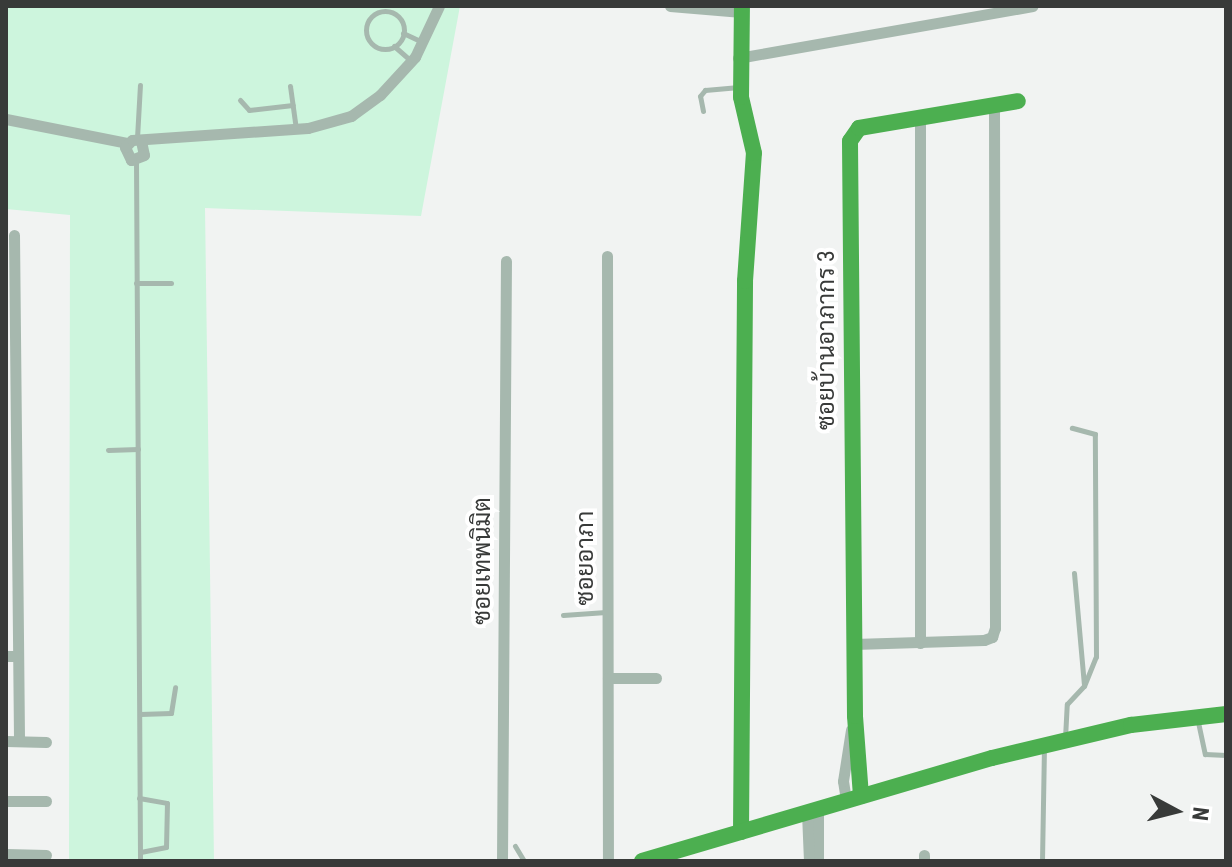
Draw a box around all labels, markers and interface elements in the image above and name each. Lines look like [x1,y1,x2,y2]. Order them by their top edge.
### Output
street label: ซอยบ้านอาภากร 3 [813,250,841,430]
street label: ซอยเทพนิมิต [469,497,497,625]
street label: ซอยอาภา [572,511,600,605]
north arrow [1136,771,1216,851]
text: N [1187,806,1214,822]

